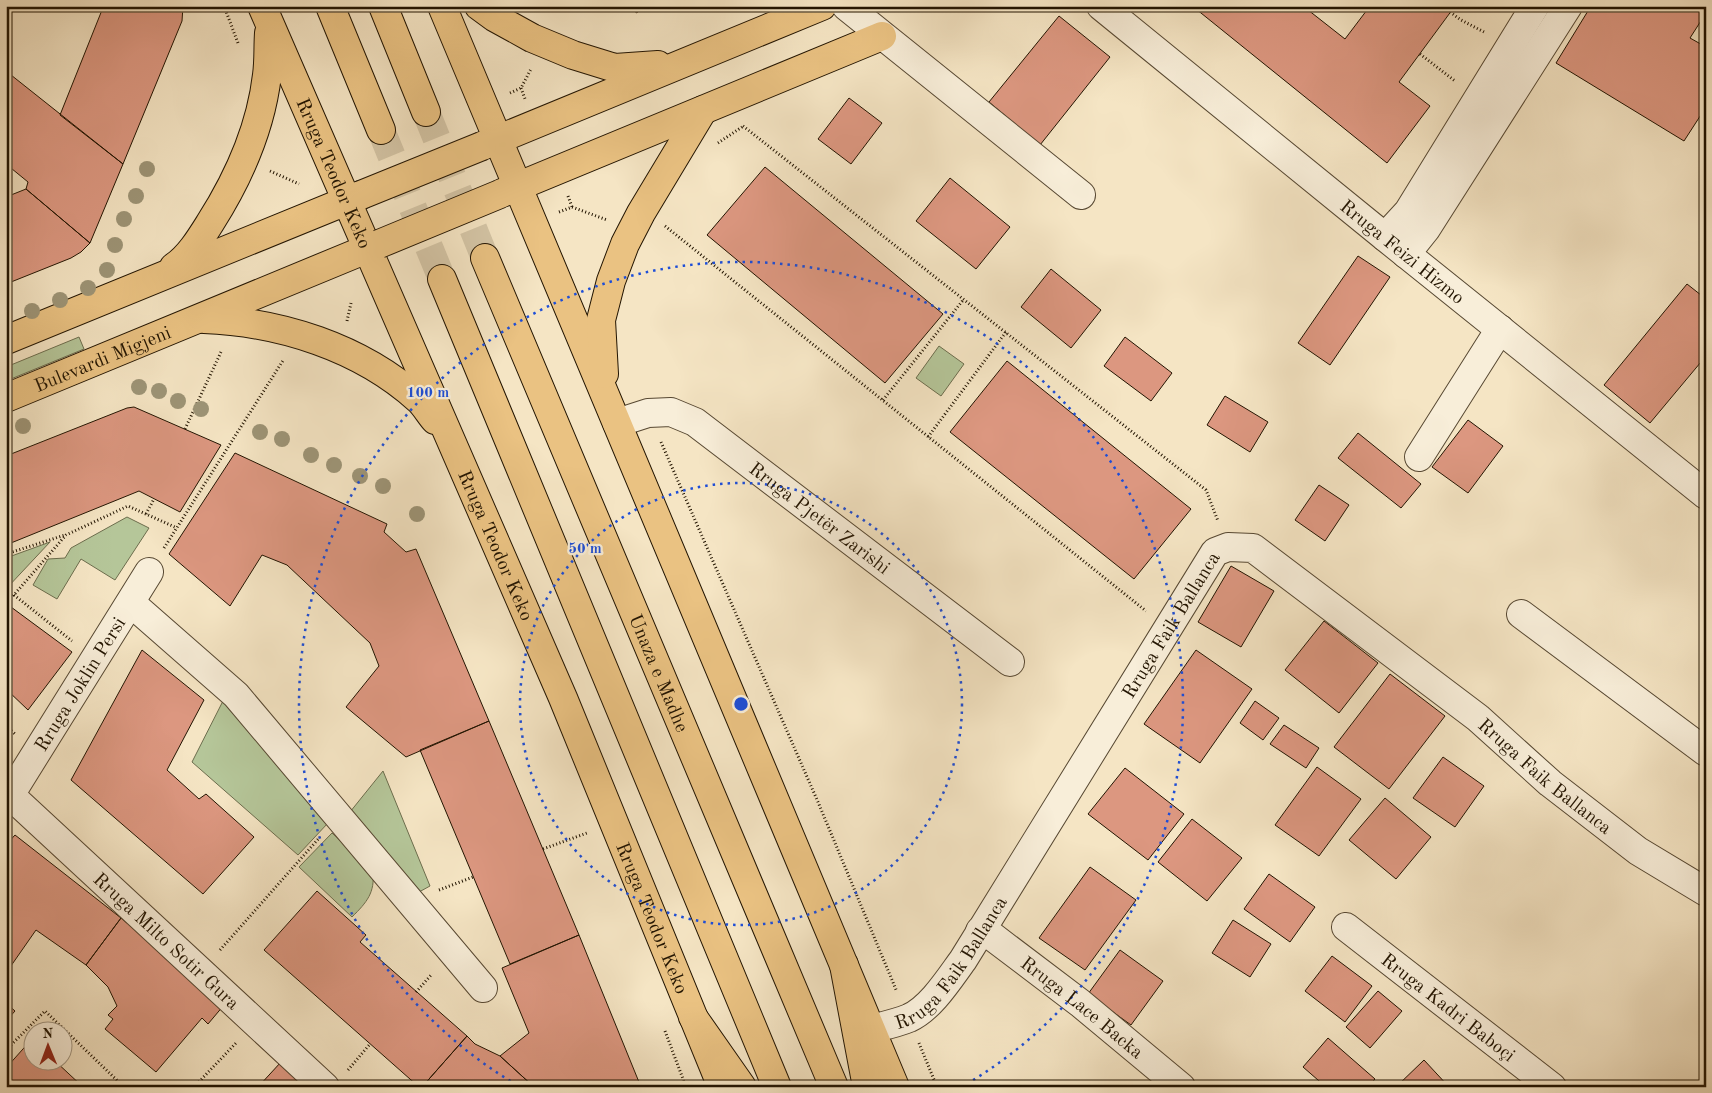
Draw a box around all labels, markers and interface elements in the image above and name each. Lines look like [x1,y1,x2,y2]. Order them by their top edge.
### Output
street label: Rruga Teodor Keko [291,96,373,252]
street label: Rruga Feizi Hizmo [1336,198,1467,309]
street label: Bulevardi Migjeni [32,324,174,397]
text: 100 m [407,386,449,401]
street label: Rruga Pjetër Zarishi [745,460,893,579]
street label: Rruga Teodor Keko [453,468,535,624]
text: 50 m [568,542,602,557]
street label: Rruga Faik Ballanca [1120,549,1225,702]
street label: Unaza e Madhe [624,612,690,735]
street label: Rruga Joklin Persi [33,615,130,755]
centre of rings [732,695,750,713]
street label: Rruga Faik Ballanca [1474,716,1615,839]
street label: Rruga Teodor Keko [611,840,690,997]
street label: Rruga Milto Sotir Gura [89,870,242,1015]
street label: Rruga Faik Ballanca [893,893,1012,1034]
street label: Rruga Kadri Baboçi [1377,951,1518,1066]
street label: Rruga Lace Backa [1016,954,1146,1064]
north arrow [22,1020,72,1070]
text: N [42,1027,54,1041]

